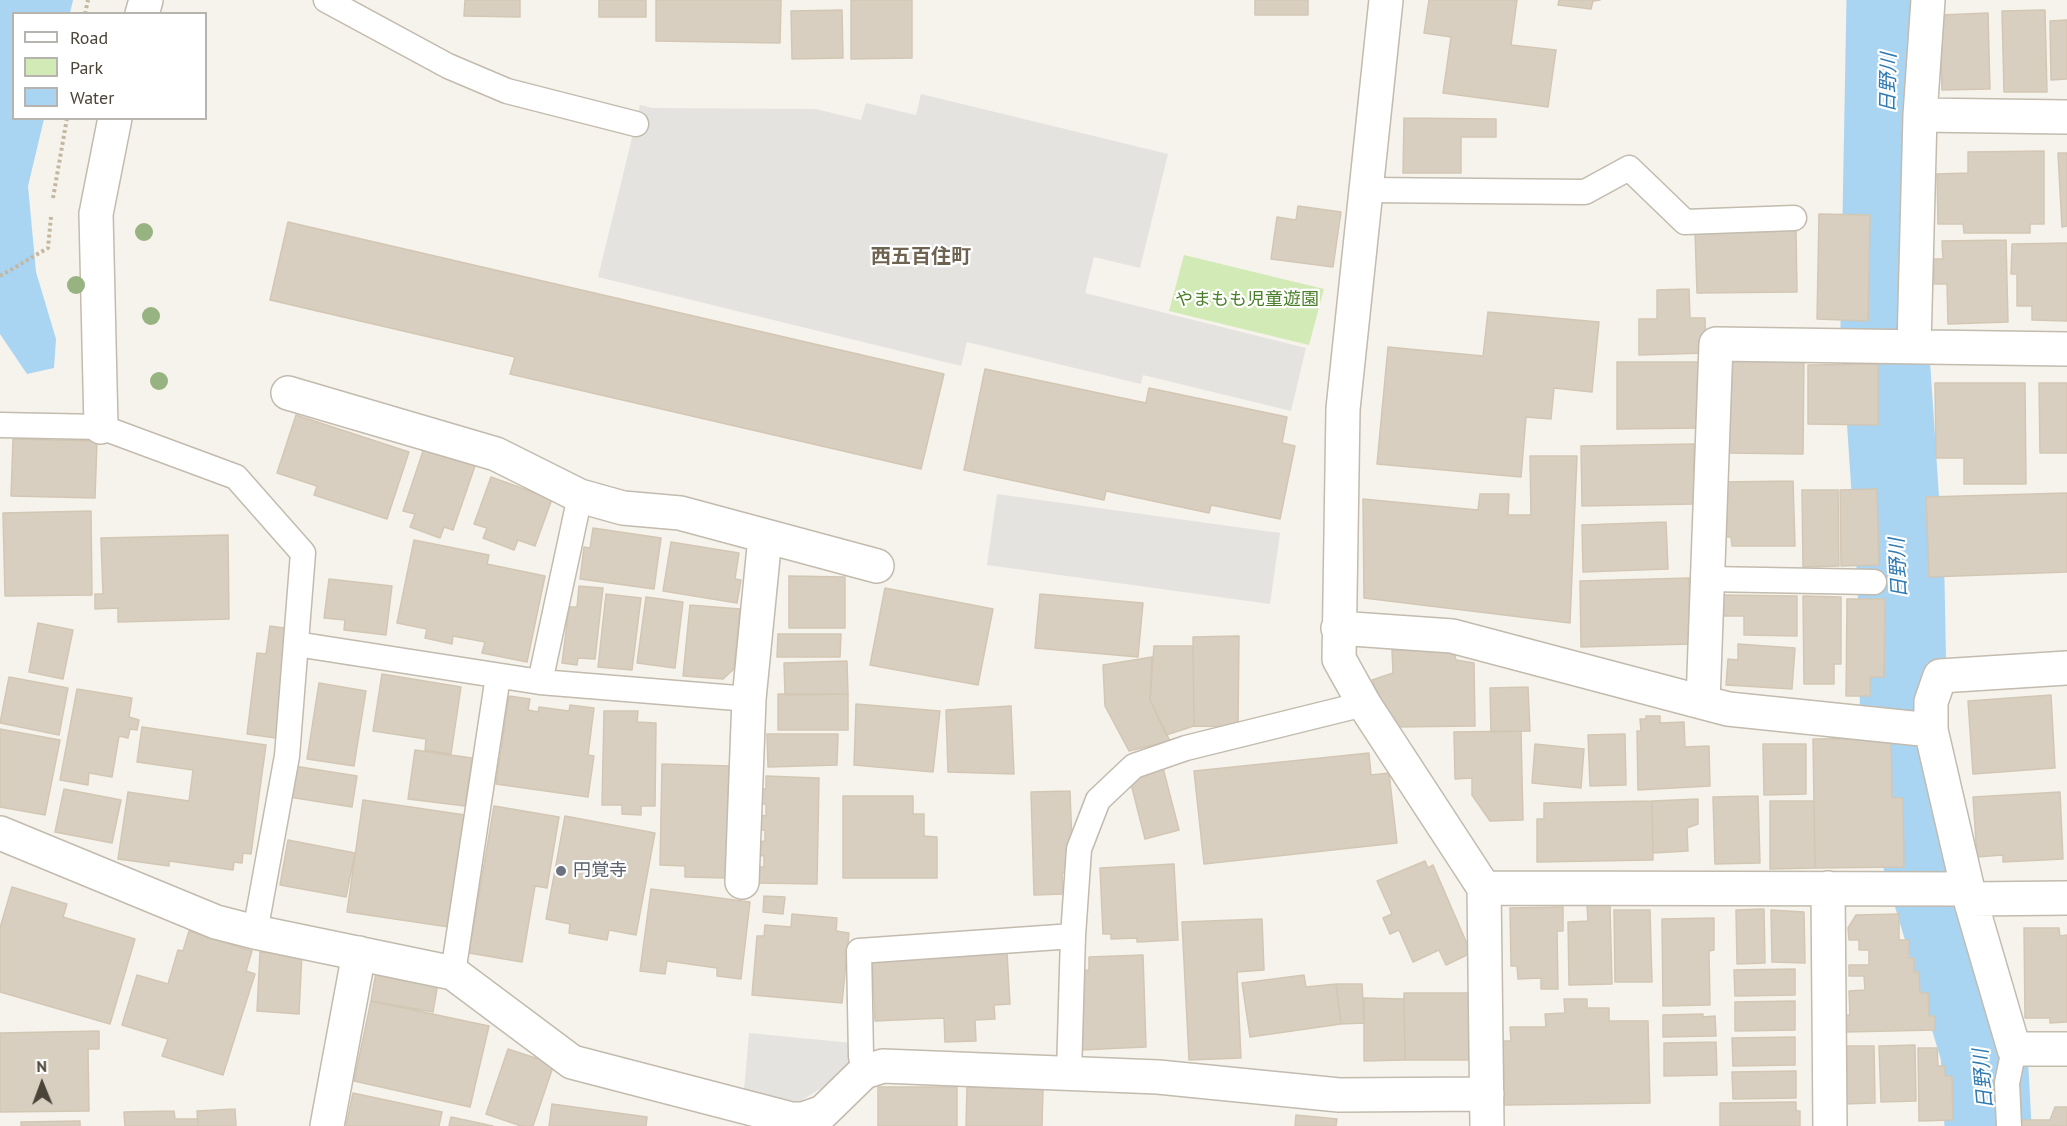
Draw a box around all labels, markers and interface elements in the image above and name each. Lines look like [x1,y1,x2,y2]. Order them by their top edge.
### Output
legend [12,12,207,120]
text: Road [70,26,108,49]
water label: 日野川 [1876,53,1902,113]
text: Park [70,56,103,79]
text: Water [70,86,114,109]
district label: 西五百住町 [871,245,971,269]
park label: やまもも児童遊園 [1175,289,1319,311]
water label: 日野川 [1885,537,1913,599]
place label: 円覚寺 [573,860,627,882]
marker: 円覚寺 [554,864,568,878]
water label: 日野川 [1969,1048,1999,1110]
north arrow [12,1054,72,1114]
text: N [36,1056,47,1076]

